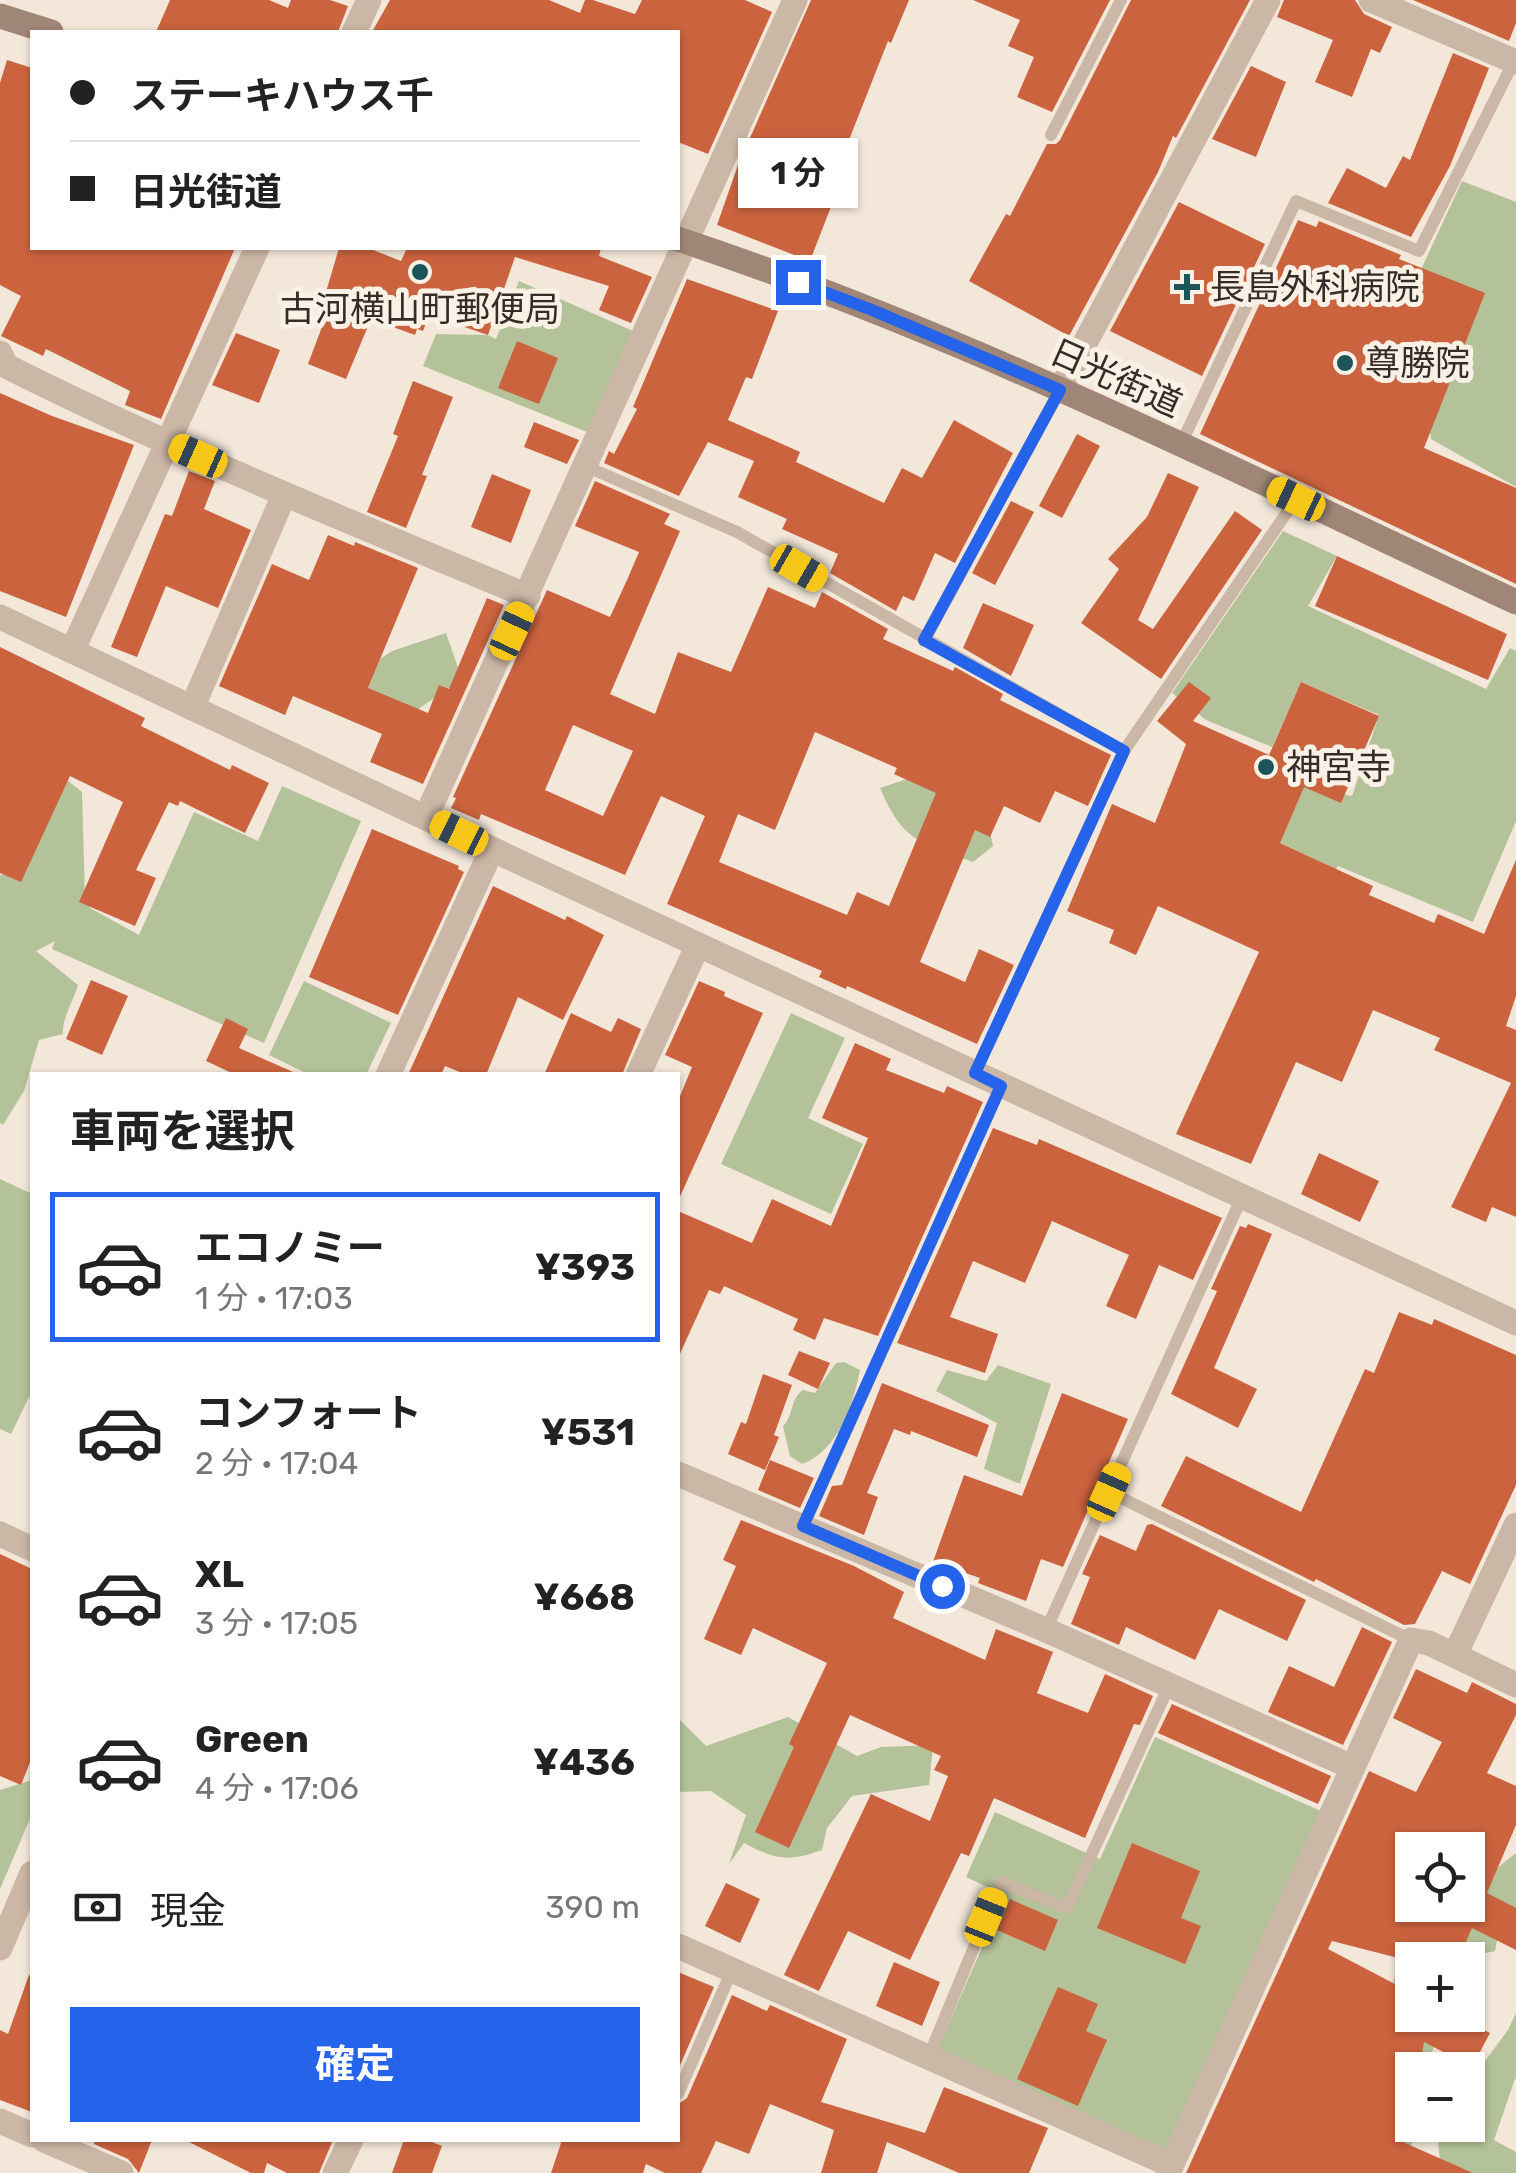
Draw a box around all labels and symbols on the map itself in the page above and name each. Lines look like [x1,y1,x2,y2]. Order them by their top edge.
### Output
callout: 1 分 [738,137,858,207]
route end [776,260,821,305]
marker: 古河横山町郵便局 [409,261,431,283]
place label: 長島外科病院 [1210,266,1420,308]
marker: 長島外科病院 [1174,274,1200,300]
place label: 古河横山町郵便局 [280,288,560,330]
street label: 日光街道 [1044,330,1188,426]
place label: 尊勝院 [1365,342,1470,384]
marker: 尊勝院 [1334,352,1356,374]
car [164,430,232,482]
car [1262,473,1330,525]
car [766,540,832,596]
car [486,597,538,665]
place label: 神宮寺 [1286,746,1391,788]
marker: 神宮寺 [1255,756,1277,778]
car [425,806,493,860]
car [1083,1458,1135,1526]
route start [920,1564,965,1609]
car [961,1884,1011,1950]

